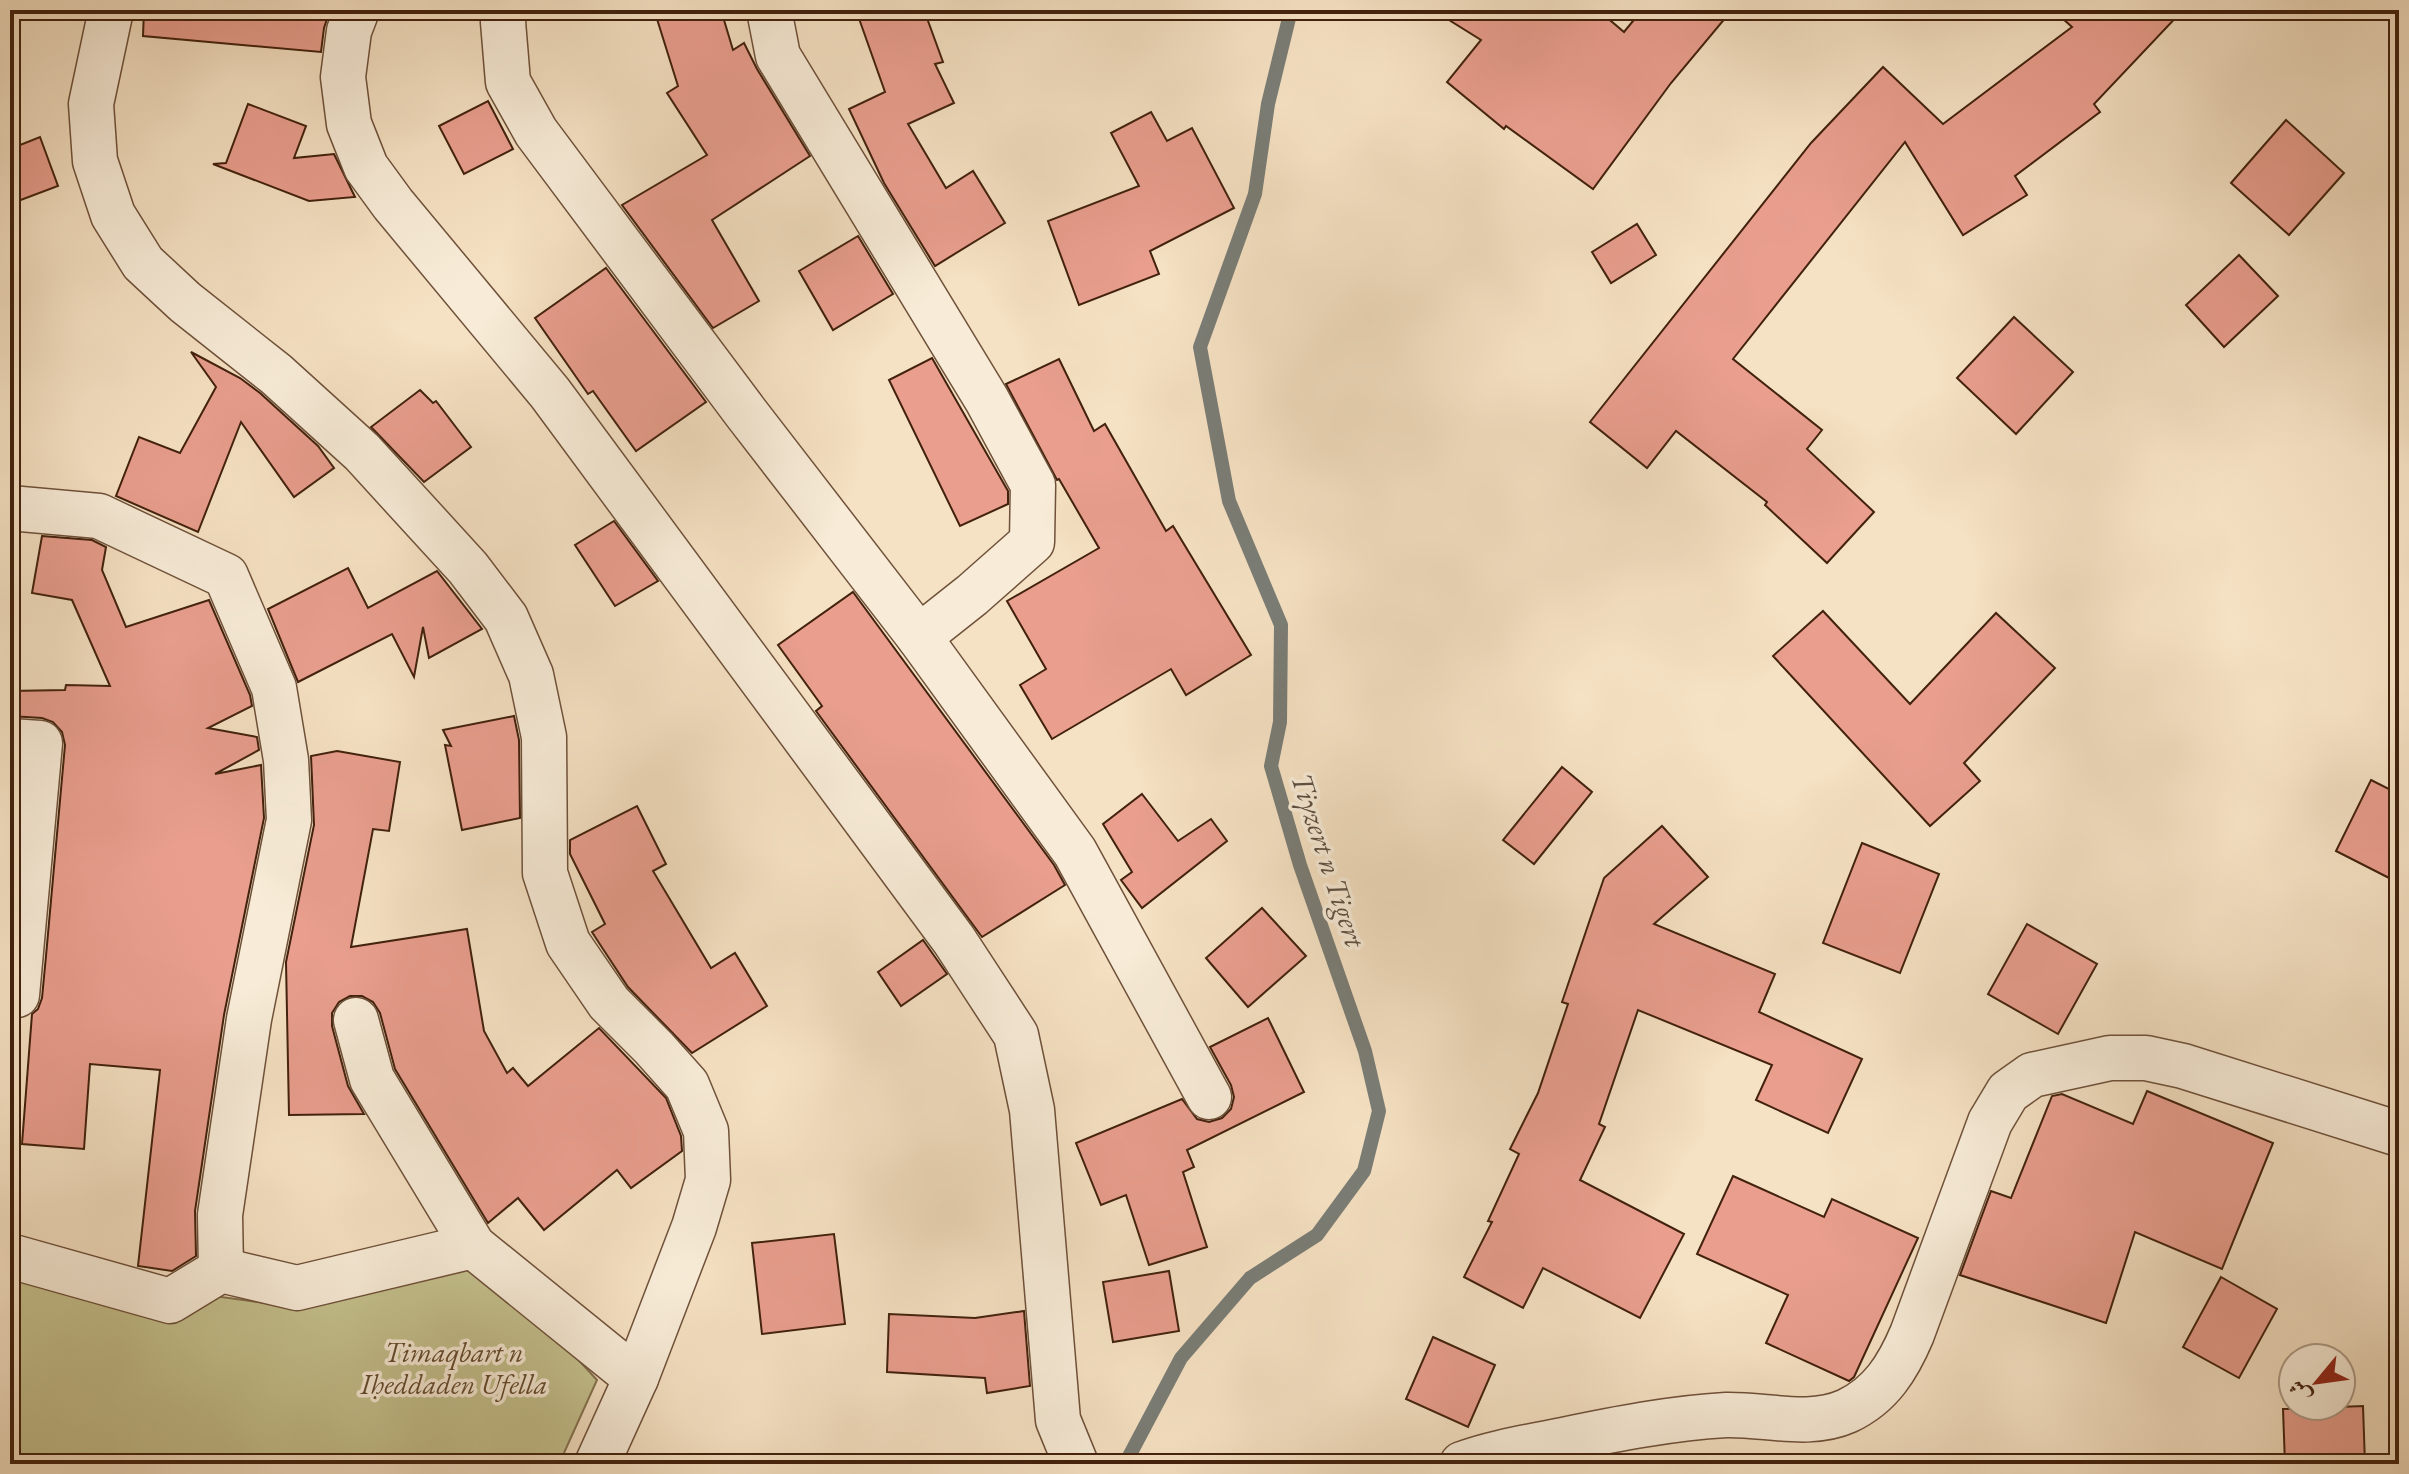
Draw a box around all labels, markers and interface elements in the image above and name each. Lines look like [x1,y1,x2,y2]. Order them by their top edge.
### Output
water label: Tiɣzert n Tigert [1282,768,1376,953]
park label: Timaqbart n Iḥeddaden Ufella [359,1334,548,1402]
north arrow [2277,1342,2357,1422]
text: ش [2282,1375,2318,1408]

